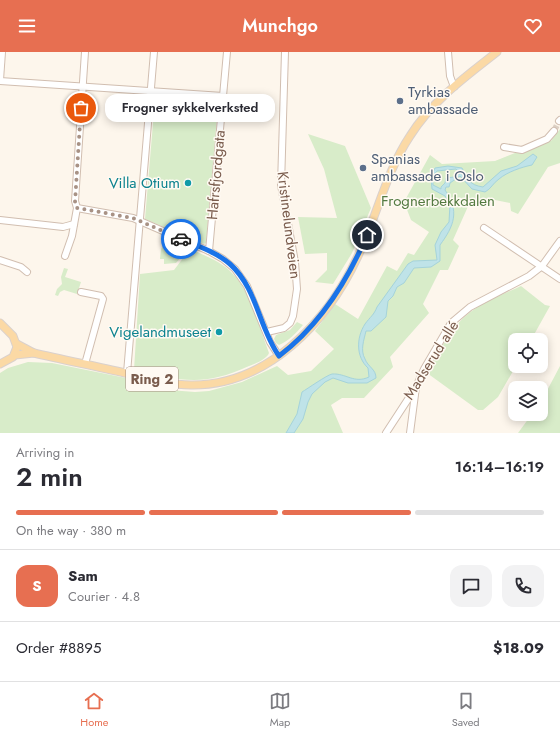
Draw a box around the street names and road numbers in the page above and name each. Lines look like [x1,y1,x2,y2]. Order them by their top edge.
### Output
street label: Hafrsfjordgata [201,129,231,221]
street label: Kristinelundveien [271,170,307,280]
street label: Madserud allé [398,316,464,404]
road number: Ring 2 [126,367,178,391]

